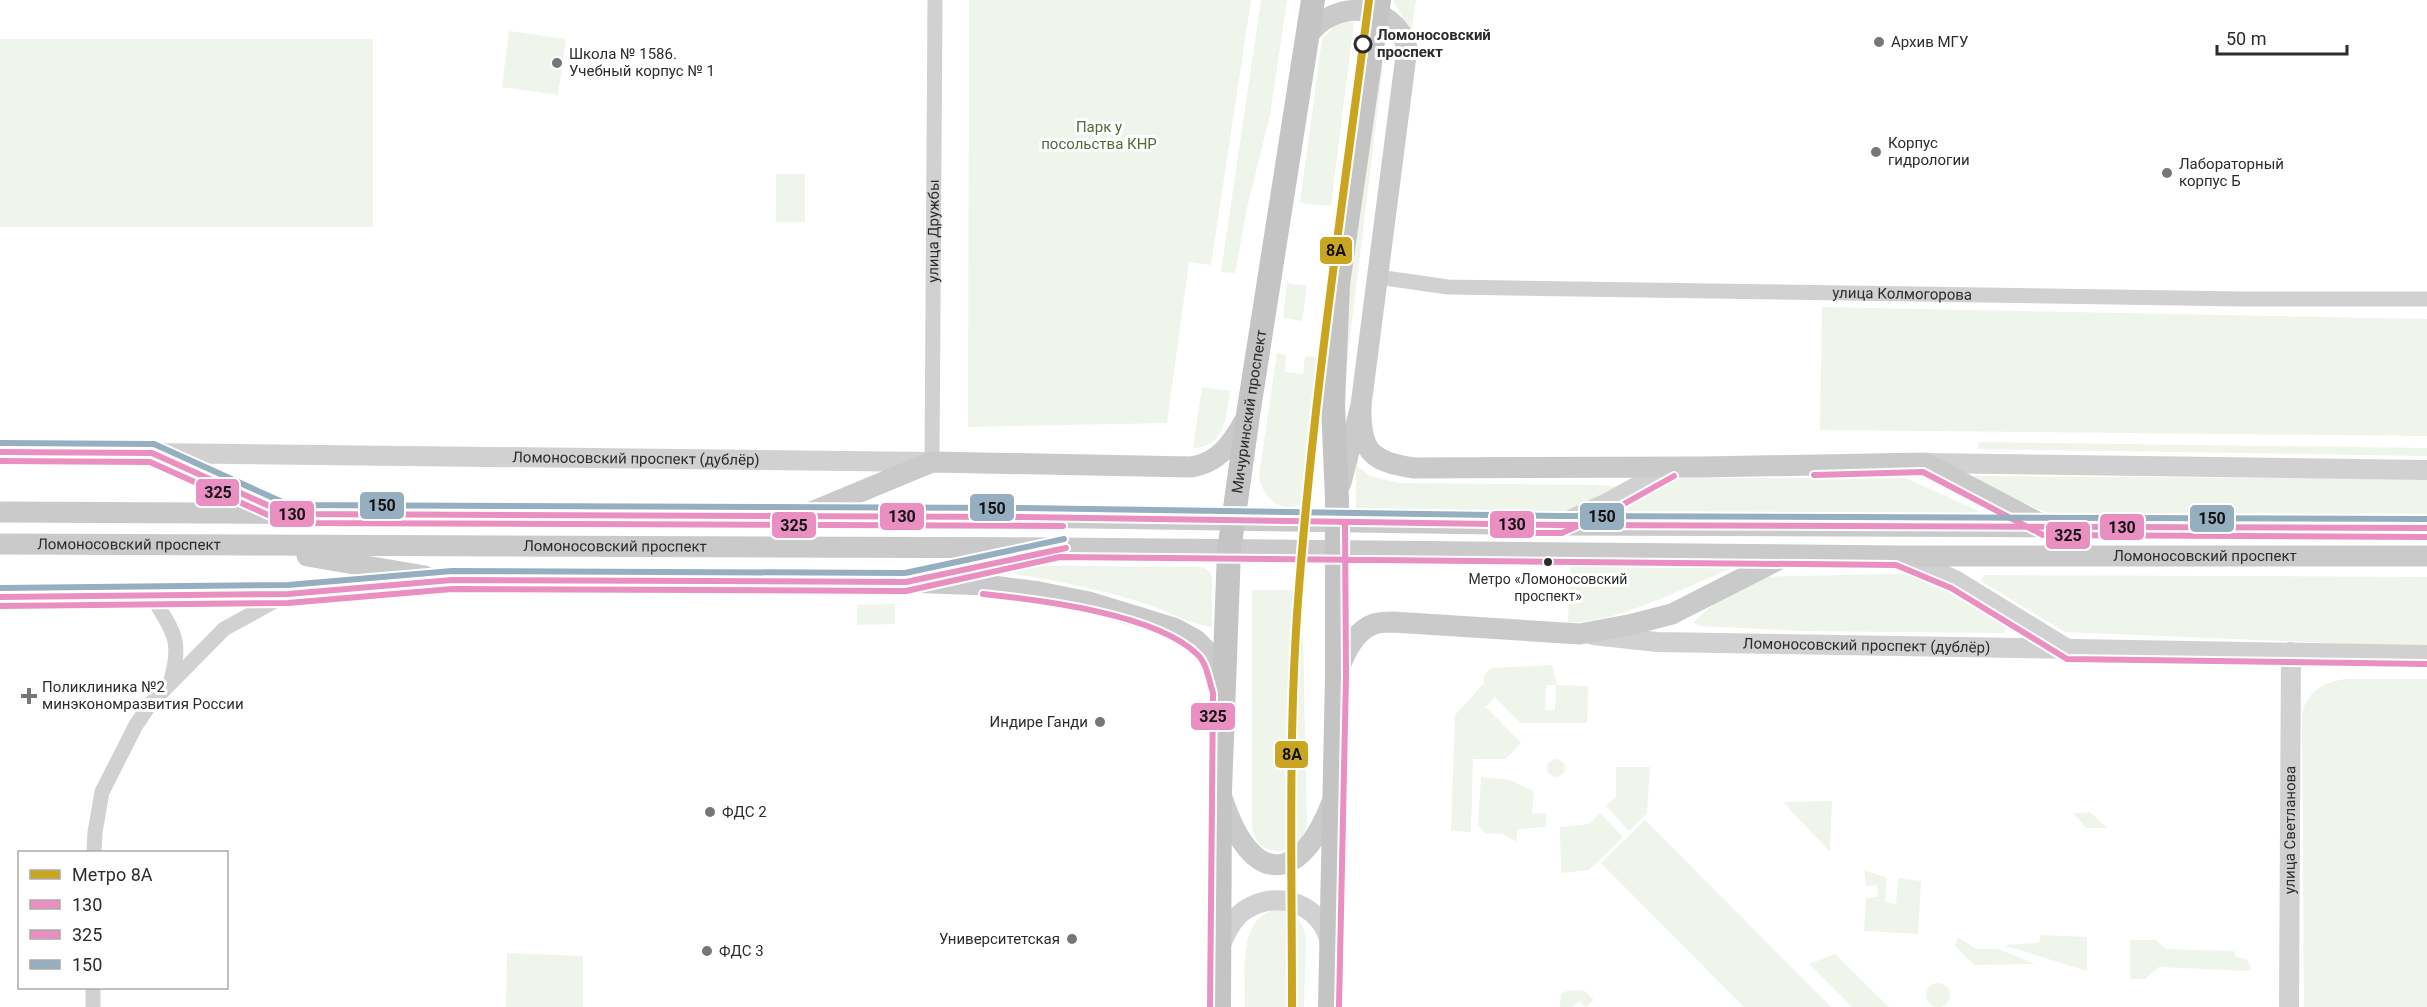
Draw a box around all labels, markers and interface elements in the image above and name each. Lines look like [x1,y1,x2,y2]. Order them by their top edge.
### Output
scale bar [2217,18,2348,56]
place label: Ломоносовский проспект [1377,26,1491,61]
text: 50 m [2226,28,2266,49]
place label: Архив МГУ [1891,33,1968,51]
marker: Ломоносовский проспект [1354,35,1372,53]
marker: Архив МГУ [1872,35,1886,49]
place label: Школа № 1586. Учебный корпус № 1 [569,45,715,80]
marker: Школа № 1586. Учебный корпус № 1 [550,56,564,70]
park label: Парк у посольства КНР [1041,118,1157,153]
place label: Корпус гидрологии [1888,134,1970,169]
marker: Корпус гидрологии [1869,145,1883,159]
place label: Лабораторный корпус Б [2179,155,2284,190]
marker: Лабораторный корпус Б [2160,166,2174,180]
street label: улица Дружбы [924,179,943,283]
line badge: 8А [1319,236,1353,265]
text: 8А [1326,241,1346,260]
street label: улица Колмогорова [1832,284,1972,304]
street label: Мичуринский проспект [1228,328,1270,495]
street label: Ломоносовский проспект (дублёр) [512,448,760,469]
line badge: 325 [195,478,240,507]
text: 325 [204,483,232,502]
line badge: 150 [359,491,405,520]
line badge: 150 [969,493,1015,522]
text: 150 [368,496,396,515]
text: 150 [978,499,1006,518]
line badge: 130 [269,500,315,528]
line badge: 130 [879,502,925,531]
line badge: 150 [1579,502,1625,531]
line badge: 150 [2189,504,2235,533]
text: 130 [278,505,306,524]
text: 130 [888,507,916,526]
text: 150 [1588,507,1616,526]
text: 150 [2198,509,2226,528]
line badge: 130 [1489,510,1535,539]
line badge: 325 [771,511,817,539]
line badge: 130 [2099,513,2145,541]
text: 130 [1498,515,1526,534]
text: 325 [780,516,808,535]
text: 130 [2108,518,2136,537]
line badge: 325 [2045,521,2091,550]
text: 325 [2054,526,2082,545]
street label: Ломоносовский проспект [37,535,221,554]
street label: Ломоносовский проспект [523,537,707,556]
street label: Ломоносовский проспект [2113,547,2297,565]
marker: Метро «Ломоносовский проспект» [1542,556,1554,568]
place label: Метро «Ломоносовский проспект» [1469,571,1627,604]
street label: Ломоносовский проспект (дублёр) [1743,634,1990,657]
place label: Поликлиника №2 минэкономразвития России [42,678,244,713]
marker: Поликлиника №2 минэкономразвития России [20,687,38,705]
line badge: 325 [1190,702,1236,731]
text: 325 [1199,707,1227,726]
place label: Индире Ганди [990,713,1088,731]
marker: Индире Ганди [1093,715,1107,729]
line badge: 8А [1274,740,1309,769]
text: 8А [1282,745,1302,764]
street label: улица Светланова [2281,766,2299,894]
place label: ФДС 2 [722,803,767,821]
marker: ФДС 2 [703,805,717,819]
legend [18,851,228,989]
text: Метро 8А [72,864,153,885]
text: 130 [72,894,102,915]
text: 325 [72,924,102,945]
place label: Университетская [939,930,1060,948]
marker: Университетская [1065,932,1079,946]
place label: ФДС 3 [719,942,764,960]
marker: ФДС 3 [700,944,714,958]
text: 150 [72,954,102,975]

